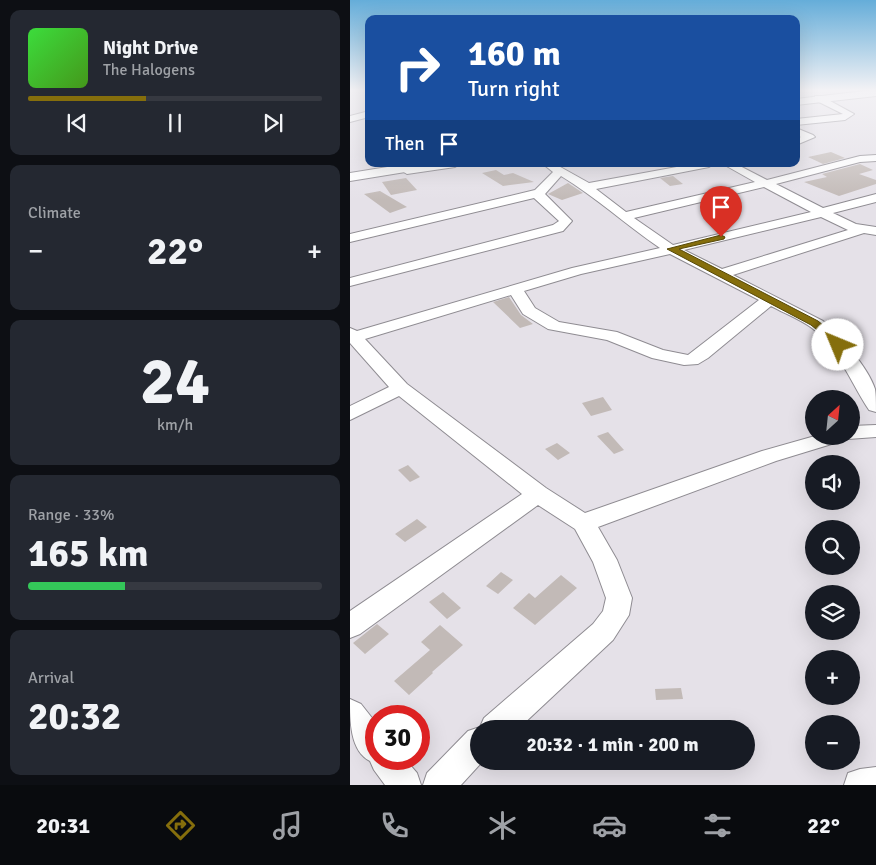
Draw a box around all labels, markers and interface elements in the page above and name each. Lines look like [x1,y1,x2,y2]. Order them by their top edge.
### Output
text: 160 m [468,32,561,75]
icon: right [385,35,450,100]
text: Night Drive [103,36,198,60]
text: The Halogens [103,60,195,80]
text: Turn right [468,75,560,102]
icon: previous [63,109,91,137]
icon: pause [161,109,189,137]
icon: next [259,109,287,137]
icon: arrive [435,130,463,158]
text: Then [385,132,425,156]
pin [700,186,742,237]
icon: arrive [707,193,735,221]
text: Climate [28,203,81,223]
text: 22° [147,228,203,275]
text: − [28,234,43,268]
text: + [307,234,322,268]
position arrow [811,318,863,370]
text: 24 [140,342,210,422]
north arrow [805,390,860,445]
map controls [805,390,860,770]
text: km/h [157,415,193,435]
button: sound [805,455,860,510]
text: Range · 33% [28,505,114,525]
button: search [805,520,860,575]
text: 165 km [28,530,149,577]
button: layers [805,585,860,640]
button: + [805,650,860,705]
text: Arrival [28,668,74,688]
text: 20:32 [28,693,121,740]
speed limit sign: 30 [365,705,430,770]
button: − [805,715,860,770]
text: 20:32 · 1 min · 200 m [526,733,699,757]
icon: directions [163,808,198,843]
icon: music [270,808,305,843]
icon: phone [377,808,412,843]
icon: climate [485,808,520,843]
icon: car [592,808,627,843]
icon: filters [700,808,735,843]
text: 20:31 [36,812,90,839]
text: 22° [807,812,840,839]

